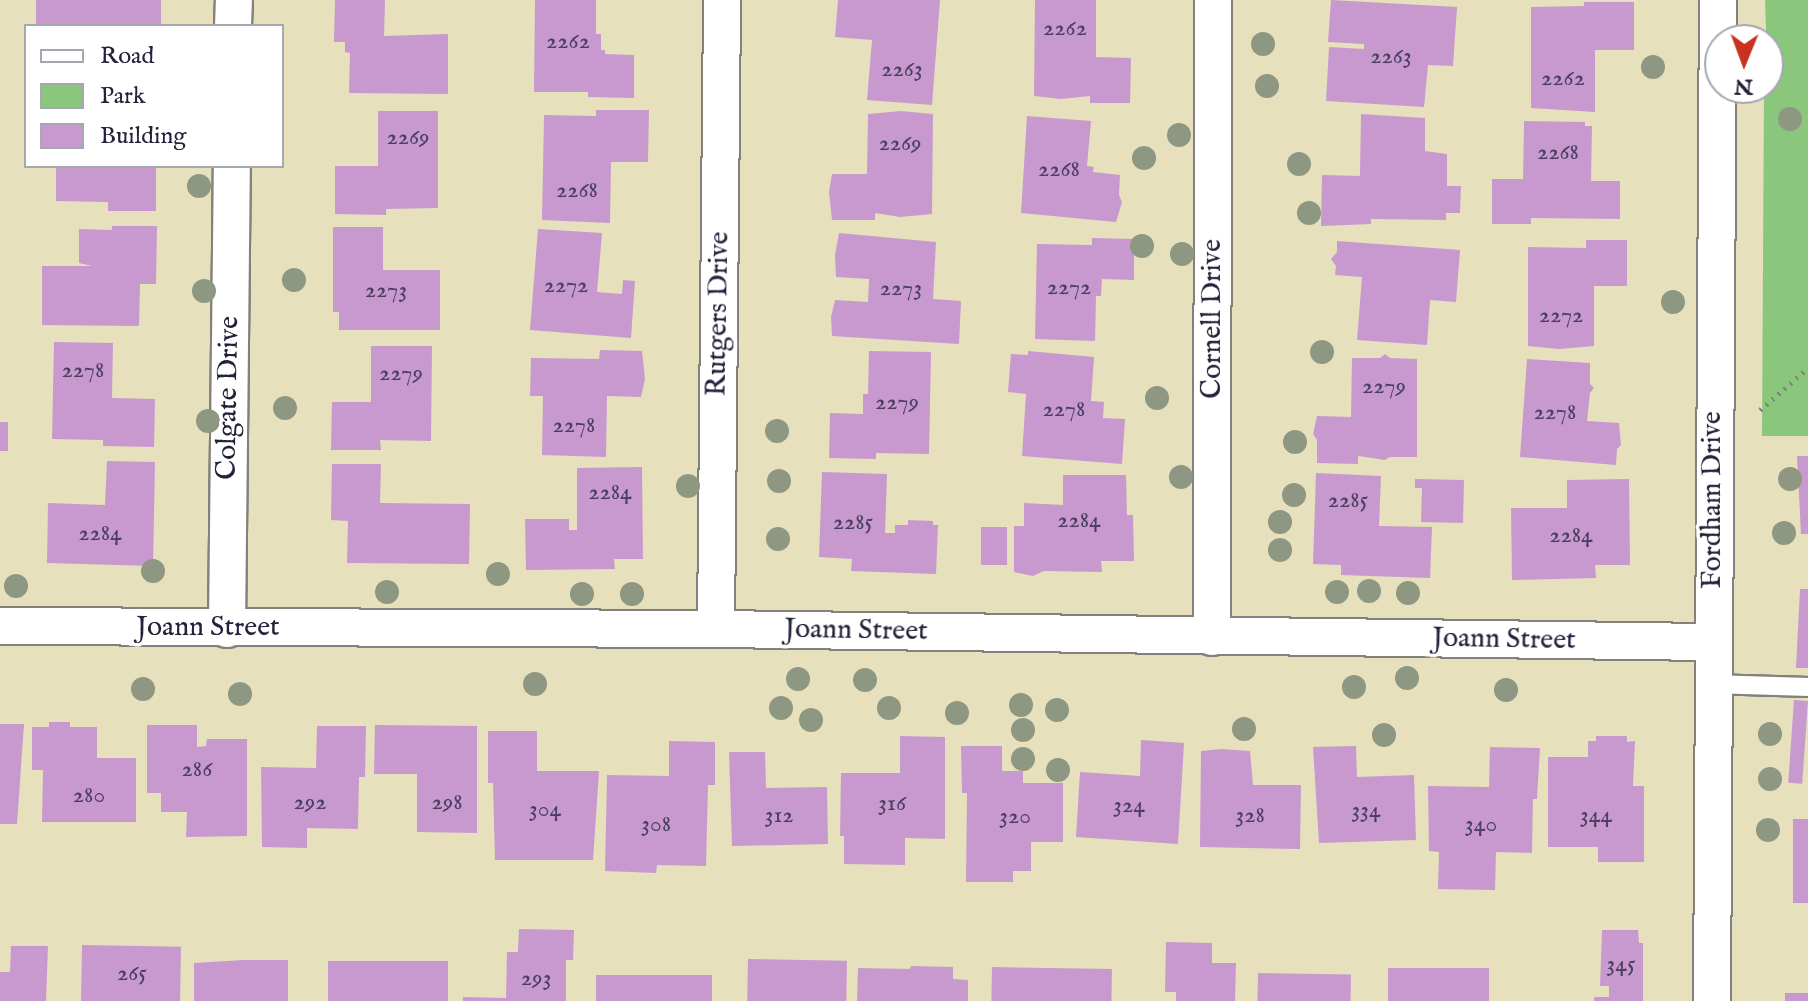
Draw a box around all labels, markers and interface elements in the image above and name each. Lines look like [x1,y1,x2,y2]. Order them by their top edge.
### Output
house number: 2262 [1043,15,1087,43]
legend [24,24,284,168]
north arrow [1704,24,1784,104]
house number: 2262 [546,28,590,56]
text: Road [100,41,154,72]
house number: 2263 [1370,43,1412,71]
house number: 2263 [881,56,923,84]
house number: 2262 [1541,65,1585,93]
text: N [1734,72,1753,100]
text: Park [100,81,146,112]
text: Building [100,121,186,152]
house number: 2269 [386,124,430,152]
house number: 2269 [878,130,922,158]
house number: 2268 [1537,139,1579,167]
house number: 2268 [1038,156,1080,184]
house number: 2268 [556,177,598,205]
street label: Rutgers Drive [701,231,737,397]
street label: Cornell Drive [1196,239,1230,399]
house number: 2272 [544,272,588,300]
house number: 2272 [1047,274,1091,302]
house number: 2273 [880,275,922,303]
house number: 2273 [365,277,407,305]
house number: 2272 [1539,302,1583,330]
street label: Colgate Drive [211,316,247,480]
house number: 2278 [62,357,104,385]
house number: 2279 [379,360,423,388]
house number: 2279 [1362,373,1406,401]
house number: 2279 [875,389,919,417]
house number: 2278 [1043,396,1085,424]
house number: 2278 [1534,399,1576,427]
street label: Fordham Drive [1696,411,1730,589]
house number: 2278 [553,412,595,440]
house number: 2284 [588,479,632,507]
house number: 2285 [1328,487,1368,515]
house number: 2284 [1057,507,1101,535]
house number: 2285 [833,509,873,537]
house number: 2284 [78,520,122,548]
house number: 2284 [1549,522,1593,550]
street label: Joann Street [136,611,280,645]
street label: Joann Street [784,613,928,649]
street label: Joann Street [1432,622,1576,658]
house number: 286 [182,756,212,784]
house number: 280 [73,782,105,810]
house number: 292 [294,789,326,817]
house number: 298 [431,789,463,817]
house number: 316 [878,790,906,818]
house number: 324 [1113,792,1145,820]
house number: 304 [529,796,561,824]
house number: 334 [1351,797,1381,825]
house number: 312 [764,802,794,830]
house number: 328 [1235,802,1265,830]
house number: 344 [1580,802,1612,830]
house number: 320 [999,803,1031,831]
house number: 308 [641,811,671,839]
house number: 340 [1465,811,1497,839]
house number: 345 [1606,951,1636,979]
house number: 265 [117,960,147,988]
house number: 293 [521,965,551,993]

